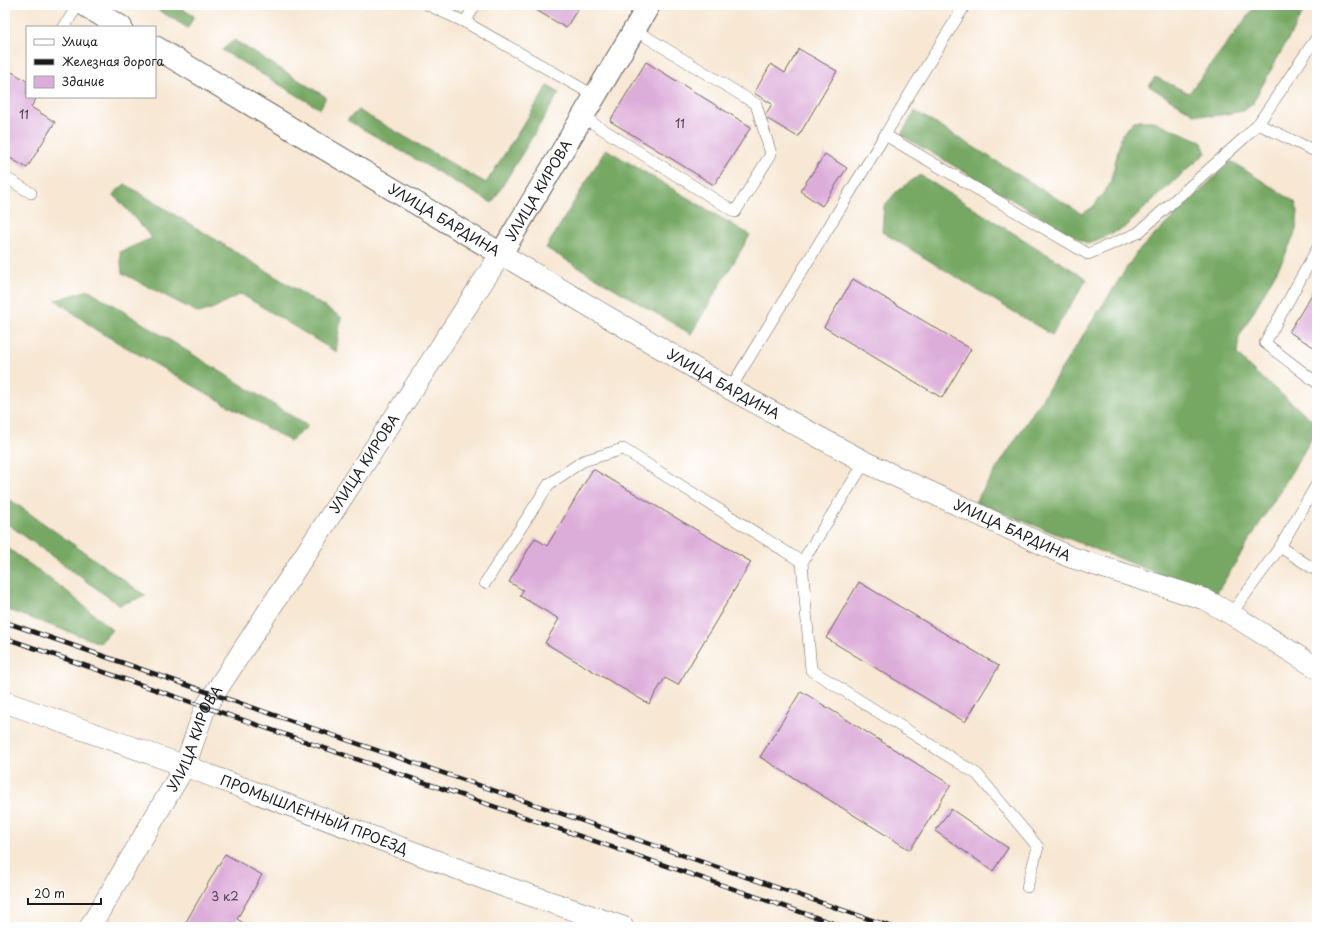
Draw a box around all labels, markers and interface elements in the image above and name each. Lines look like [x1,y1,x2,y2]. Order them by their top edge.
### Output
legend [26,26,156,98]
text: Улица [62,32,98,50]
text: Железная дорога [62,52,165,70]
text: Здание [62,72,104,90]
house number: 11 [19,105,29,123]
house number: 11 [675,114,685,132]
street label: УЛИЦА КИРОВА [500,136,577,245]
street label: УЛИЦА БАРДИНА [385,178,504,261]
street label: УЛИЦА БАРДИНА [663,343,784,424]
street label: УЛИЦА КИРОВА [324,410,404,517]
street label: УЛИЦА БАРДИНА [951,494,1075,566]
street label: УЛИЦА КИРОВА [161,681,227,795]
street label: ПРОМЫШЛЕННЫЙ ПРОЕЗД [218,769,411,859]
scale bar [28,880,101,906]
text: 20 m [34,884,65,902]
house number: 3 к2 [211,887,239,905]

